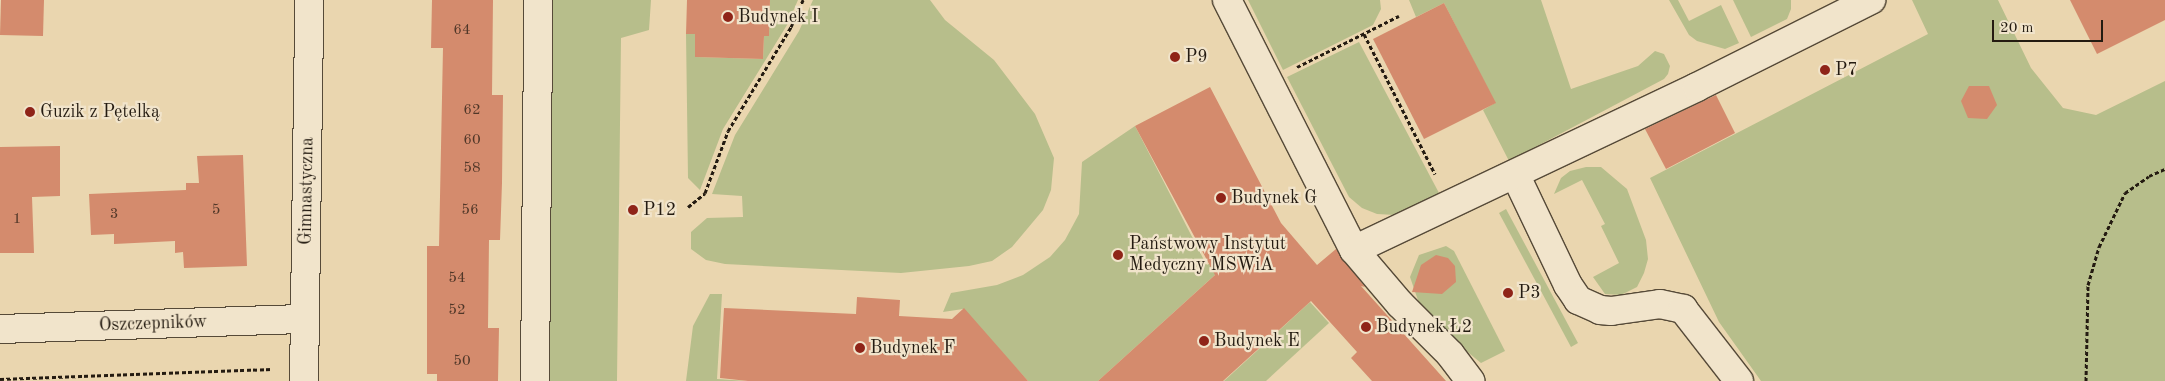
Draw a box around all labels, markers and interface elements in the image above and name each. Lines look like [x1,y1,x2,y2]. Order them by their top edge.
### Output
place label: Budynek I [738,6,818,28]
scale bar [1995,10,2106,42]
marker: Budynek I [722,11,734,23]
text: 20 m [2000,21,2034,36]
house number: 64 [453,22,471,40]
place label: P9 [1185,46,1208,68]
marker: P9 [1169,51,1181,63]
place label: P7 [1835,59,1858,81]
marker: P7 [1819,64,1831,76]
place label: Guzik z Pętelką [40,101,160,123]
house number: 62 [463,102,481,120]
marker: Guzik z Pętelką [24,106,36,118]
house number: 60 [463,132,481,150]
street label: Gimnastyczna [295,137,319,245]
house number: 58 [463,160,481,178]
place label: Budynek G [1231,187,1317,209]
marker: Budynek G [1215,192,1227,204]
place label: P12 [643,199,676,221]
house number: 5 [212,202,220,220]
house number: 56 [461,202,479,220]
marker: P12 [627,204,639,216]
house number: 3 [110,206,118,224]
house number: 1 [13,211,21,229]
place label: Państwowy Instytut Medyczny MSWiA [1129,234,1286,276]
marker: Państwowy Instytut Medyczny MSWiA [1111,248,1125,262]
house number: 54 [448,270,466,288]
place label: P3 [1518,282,1541,304]
marker: P3 [1502,287,1514,299]
house number: 52 [448,302,466,320]
street label: Oszczepników [99,311,207,337]
place label: Budynek Ł2 [1376,316,1472,338]
marker: Budynek Ł2 [1360,321,1372,333]
place label: Budynek E [1214,330,1300,352]
marker: Budynek E [1198,335,1210,347]
place label: Budynek F [870,337,956,359]
marker: Budynek F [854,342,866,354]
house number: 50 [453,353,471,371]

